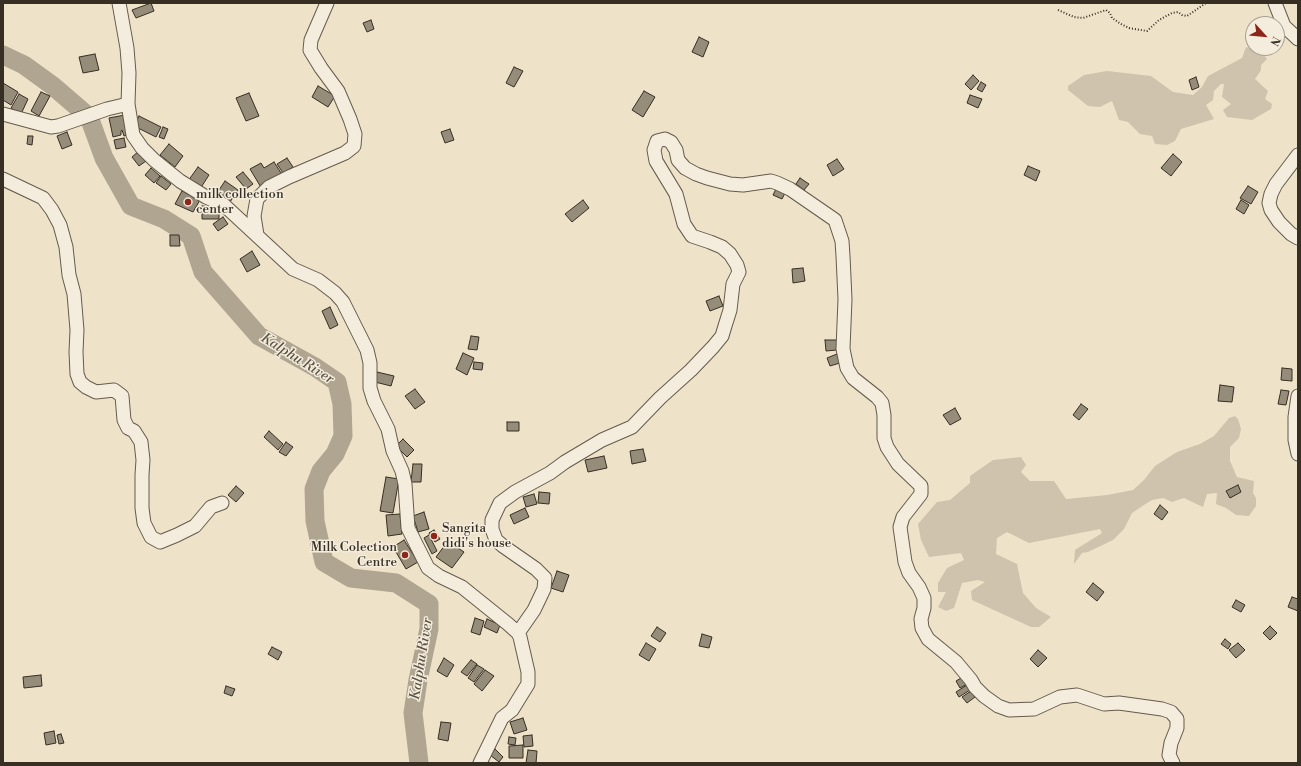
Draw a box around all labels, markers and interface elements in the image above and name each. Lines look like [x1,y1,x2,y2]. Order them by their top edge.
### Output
north arrow [1245,16,1285,56]
text: N [1267,34,1283,48]
place label: milk collection center [196,187,284,218]
marker: milk collection center [183,197,193,207]
water label: Kalphu River [257,330,337,388]
place label: Sangita didi's house [442,521,511,552]
marker: Sangita didi's house [429,531,439,541]
place label: Milk Colection Centre [311,540,397,571]
marker: Milk Colection Centre [400,550,410,560]
water label: Kalphu River [407,617,437,701]

